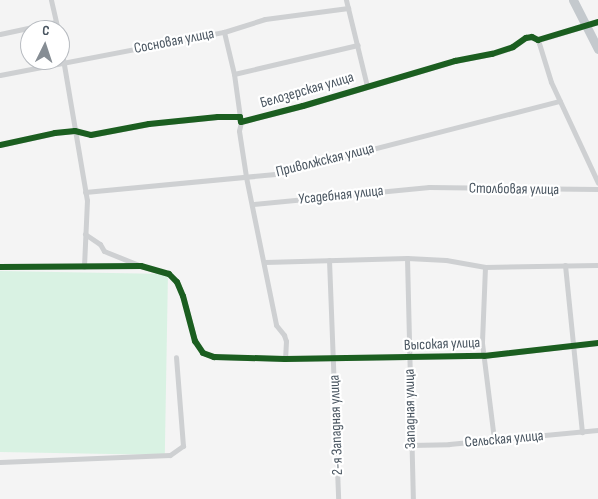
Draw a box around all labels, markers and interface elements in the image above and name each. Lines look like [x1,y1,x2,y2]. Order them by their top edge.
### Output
north arrow [20,20,70,70]
text: С [42,22,50,39]
street label: Сосновая улица [132,24,216,58]
street label: Белозерская улица [258,68,356,112]
street label: Приволжская улица [274,139,376,181]
street label: Столбовая улица [469,179,559,199]
street label: Усадебная улица [298,182,384,208]
street label: Высокая улица [404,334,480,354]
street label: Западная улица [400,369,420,449]
street label: 2-я Западная улица [325,375,347,475]
street label: Сельская улица [464,427,544,451]

